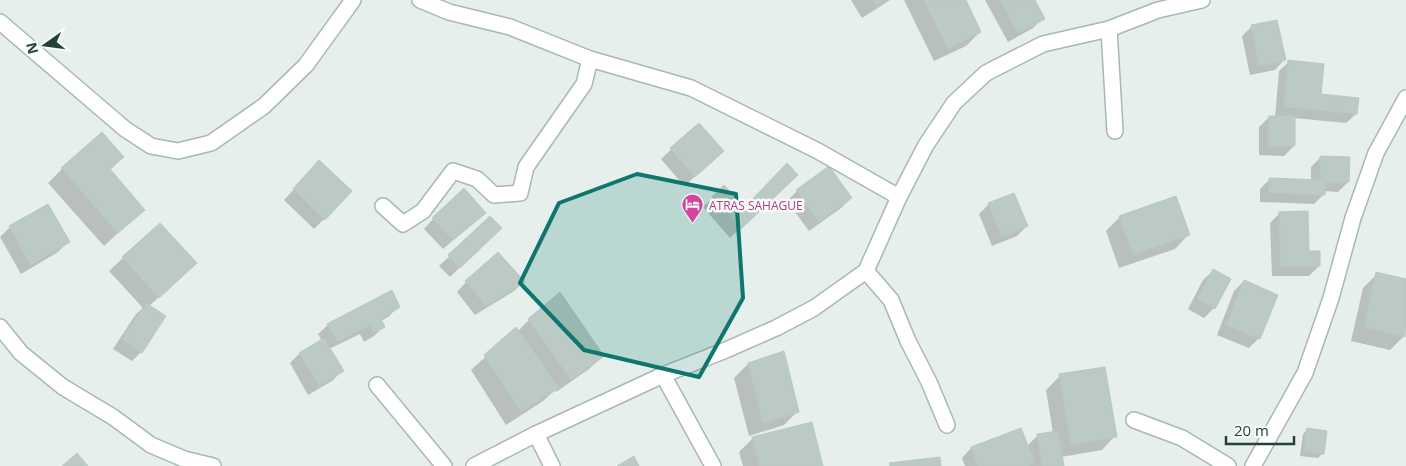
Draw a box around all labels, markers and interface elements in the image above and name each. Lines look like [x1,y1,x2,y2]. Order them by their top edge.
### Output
north arrow [20,20,70,70]
text: N [21,40,42,56]
hotel icon: ATRAS SAHAGUE [681,193,705,224]
place label: ATRAS SAHAGUE [709,197,803,214]
scale bar [1226,414,1294,446]
text: 20 m [1234,420,1269,440]

